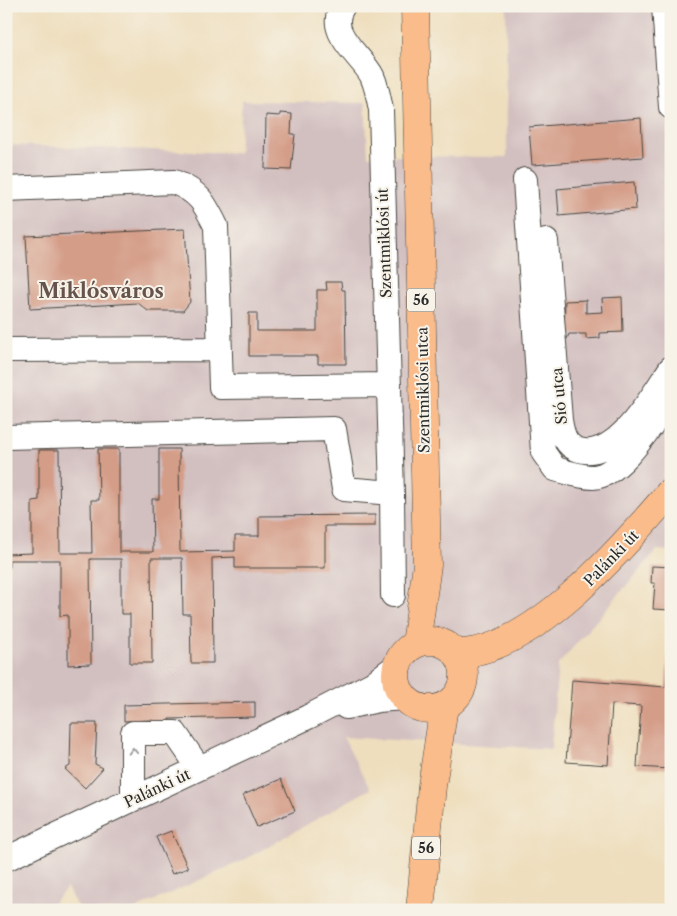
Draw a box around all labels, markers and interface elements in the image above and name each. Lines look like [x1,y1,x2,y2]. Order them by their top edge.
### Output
street label: Szentmiklósi út [373,187,395,298]
district label: Miklósváros [38,279,164,303]
road number: 56 [407,288,435,312]
street label: Szentmiklósi utca [412,327,434,453]
street label: Sió utca [547,367,571,425]
street label: Palánki út [580,525,643,590]
one-way arrow [128,746,138,754]
street label: Palánki út [121,764,194,812]
road number: 56 [412,836,440,860]

